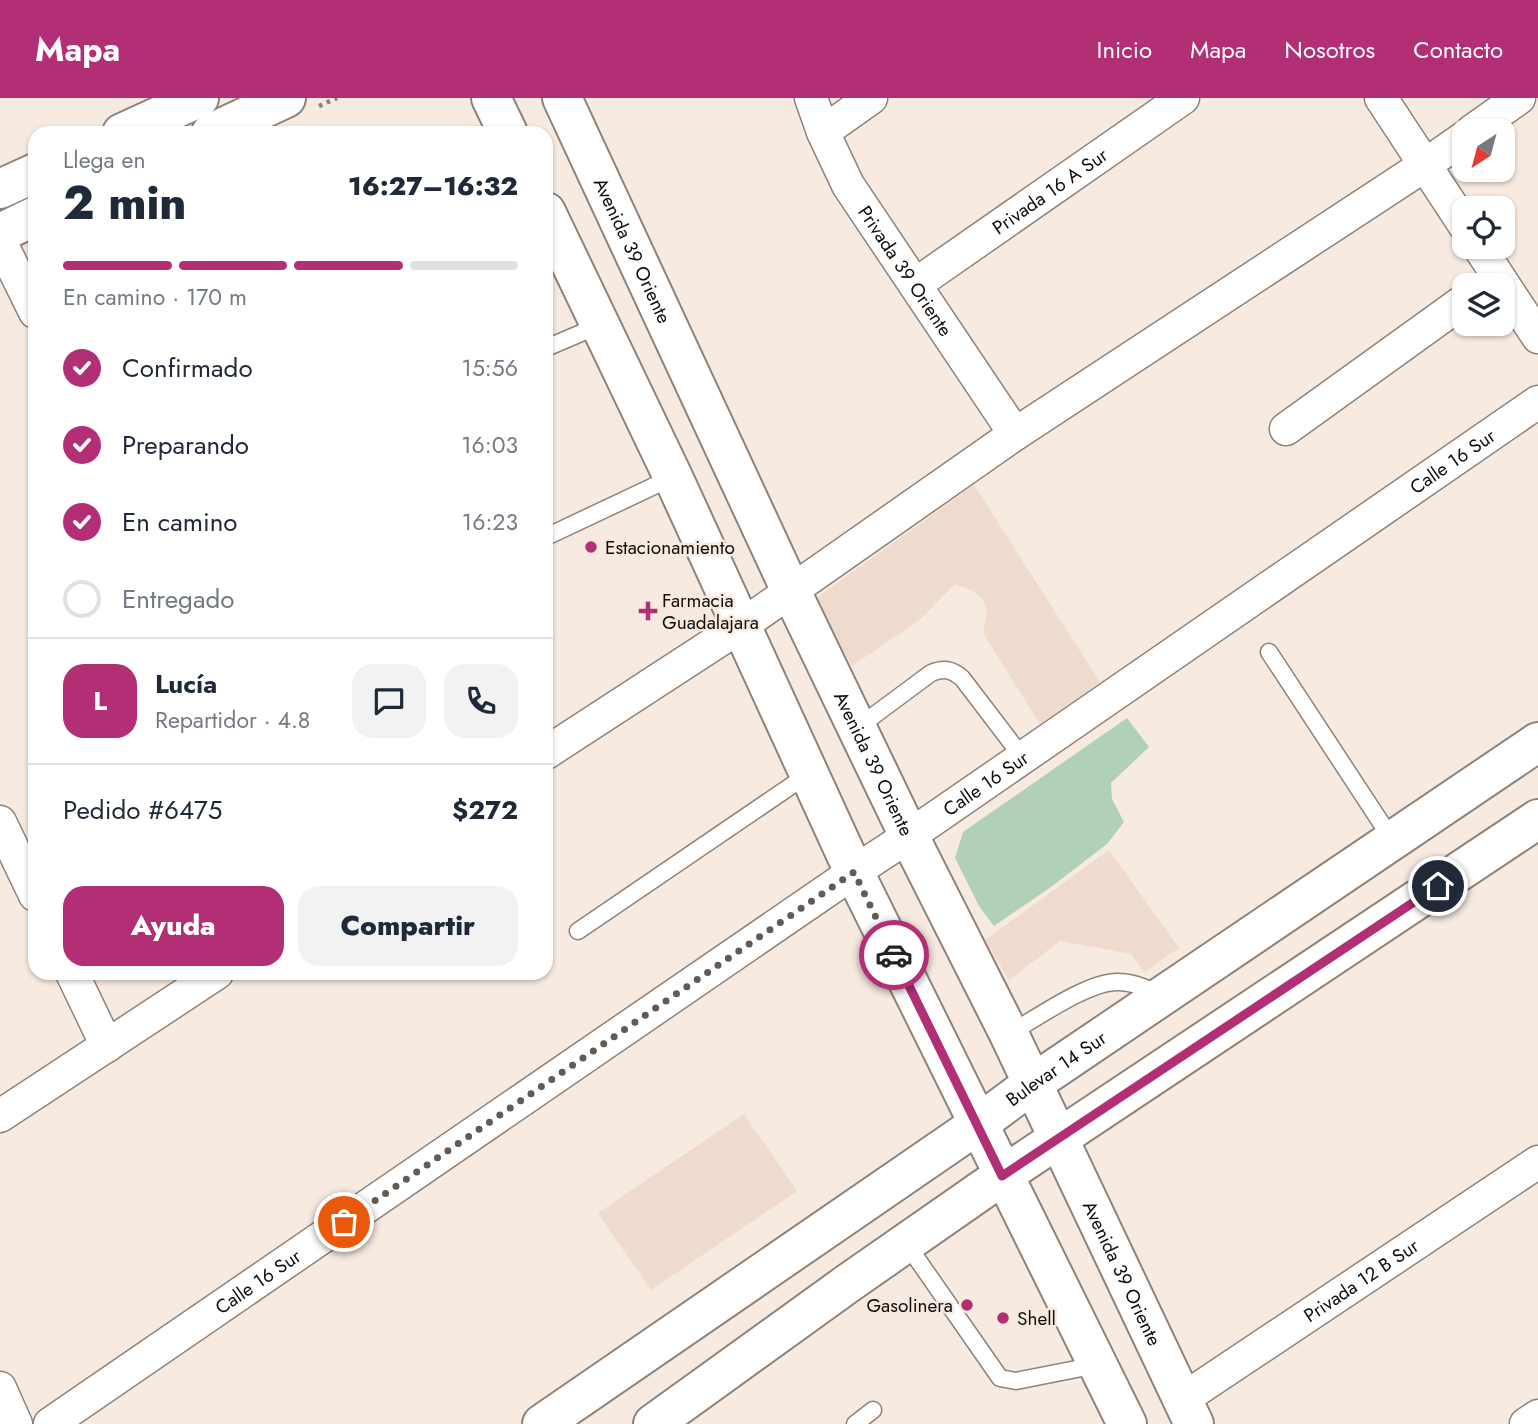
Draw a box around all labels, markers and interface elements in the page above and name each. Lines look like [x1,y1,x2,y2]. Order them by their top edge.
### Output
text: Mapa [35,26,120,73]
text: Inicio [1097,32,1152,67]
text: Mapa [1190,32,1246,67]
text: Nosotros [1284,32,1375,67]
text: Contacto [1413,32,1503,67]
north arrow [1452,119,1516,182]
map controls [1452,119,1515,336]
street label: Privada 16 A Sur [987,141,1114,241]
text: Llega en [63,143,145,177]
text: 16:27–16:32 [348,167,518,205]
text: 2 min [63,170,187,236]
street label: Avenida 39 Oriente [587,173,678,328]
button: locate [1452,196,1515,259]
street label: Privada 39 Oriente [851,200,959,342]
button: layers [1452,273,1515,336]
text: En camino · 170 m [63,280,247,314]
icon: check [63,349,101,387]
text: Confirmado [122,349,253,387]
text: 15:56 [462,351,518,385]
street label: Calle 16 Sur [1404,422,1501,501]
icon: check [63,426,101,464]
text: Preparando [122,426,249,464]
text: 16:03 [461,428,518,462]
icon: check [63,503,101,541]
text: En camino [122,503,238,541]
text: 16:23 [462,505,518,539]
place label: Estacionamiento [605,534,735,561]
marker: Estacionamiento [583,539,599,555]
text: Entregado [122,580,234,618]
place label: Farmacia Guadalajara [662,587,759,636]
marker: Farmacia Guadalajara [640,603,656,619]
button: chat [352,664,426,738]
button: phone [444,664,518,738]
text: Lucía [155,665,217,703]
text: L [93,682,107,720]
street label: Avenida 39 Oriente [827,687,920,841]
text: Repartidor · 4.8 [155,703,310,737]
street label: Calle 16 Sur [938,744,1034,823]
text: Pedido #6475 [63,791,222,829]
text: $272 [452,791,518,829]
pin [1408,856,1468,916]
icon: home [1419,867,1457,905]
button: Ayuda [63,886,284,966]
button: Compartir [298,886,518,966]
courier [859,920,929,990]
icon: car [875,936,913,974]
street label: Bulevar 14 Sur [1000,1024,1112,1113]
pin [314,1192,374,1252]
street label: Avenida 39 Oriente [1076,1196,1168,1351]
icon: bag [325,1203,363,1241]
street label: Privada 12 B Sur [1298,1232,1424,1329]
street label: Calle 16 Sur [210,1242,307,1321]
place label: Gasolinera [866,1292,953,1319]
marker: Gasolinera [959,1297,975,1313]
place label: Shell [1017,1305,1056,1332]
marker: Shell [995,1310,1011,1326]

